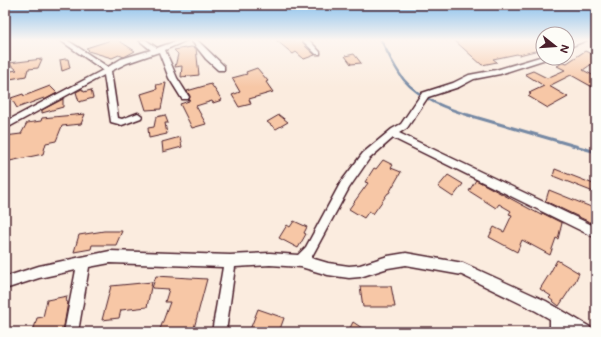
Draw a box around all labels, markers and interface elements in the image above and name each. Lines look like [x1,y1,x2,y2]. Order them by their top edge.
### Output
north arrow [535,26,575,66]
text: N [557,43,573,55]

